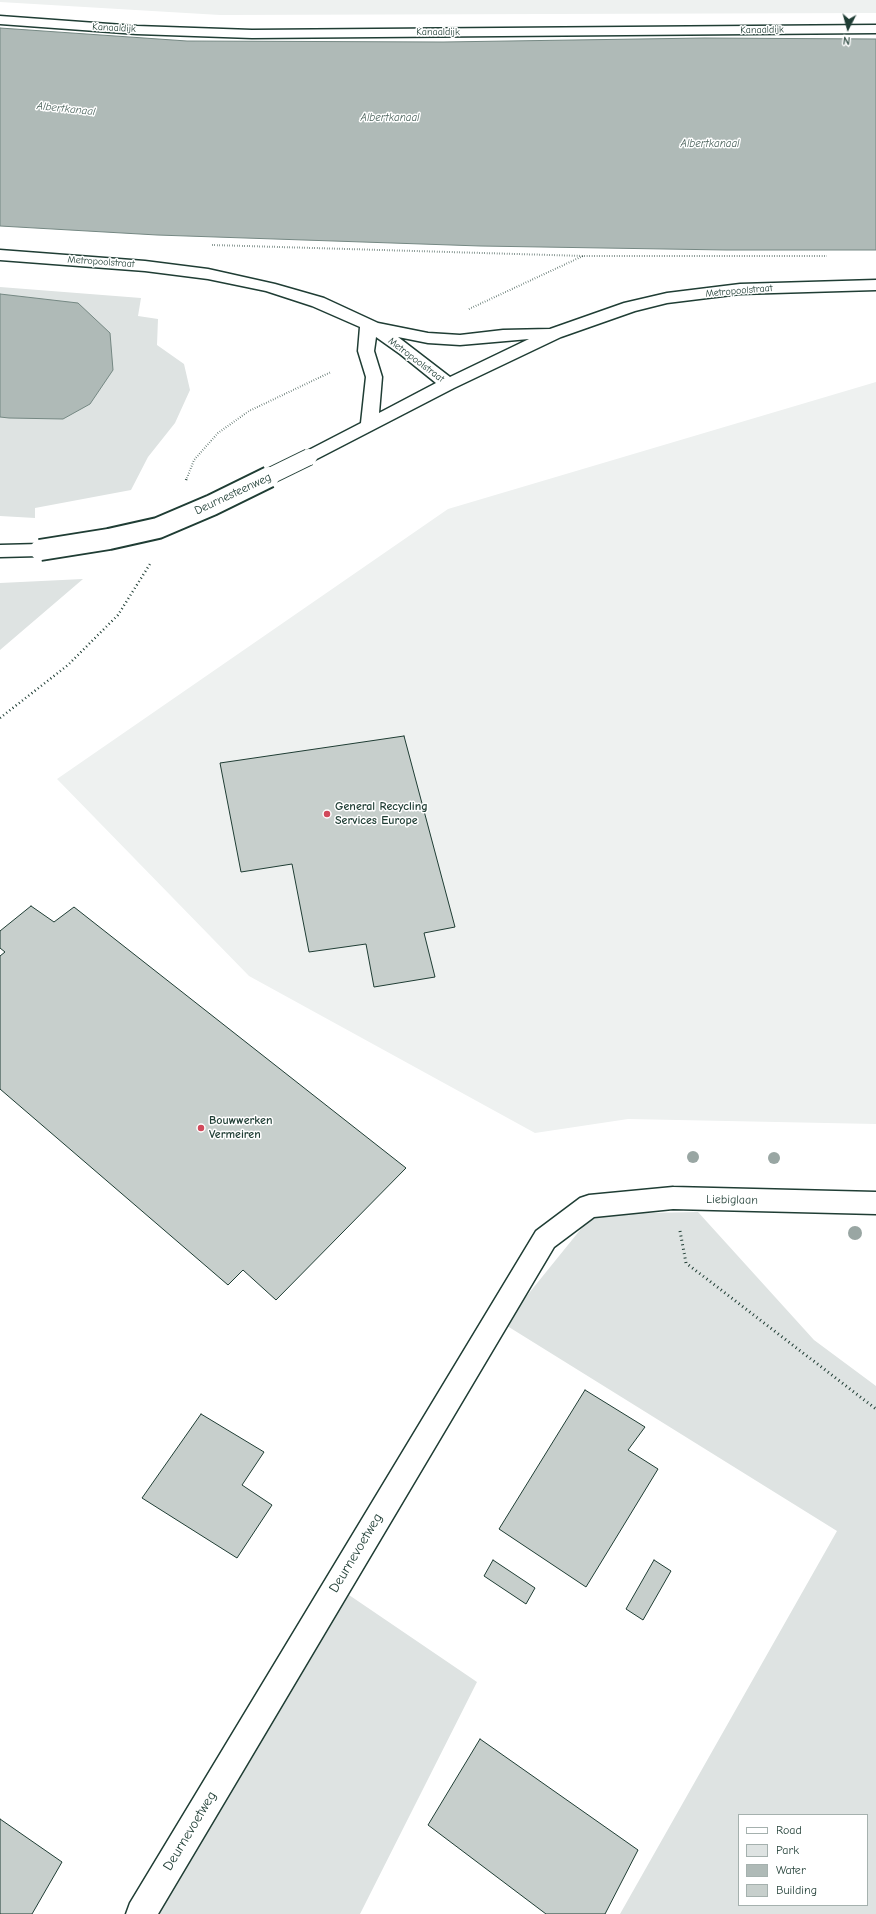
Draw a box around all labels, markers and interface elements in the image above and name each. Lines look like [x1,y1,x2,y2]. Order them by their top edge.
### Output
north arrow [828,8,868,48]
street label: Kanaaldijk [92,21,136,35]
street label: Kanaaldijk [740,24,784,36]
street label: Kanaaldijk [416,26,460,38]
text: N [842,34,851,47]
water label: Albertkanaal [36,99,96,119]
water label: Albertkanaal [361,111,419,125]
water label: Albertkanaal [681,137,739,151]
street label: Metropoolstraat [67,254,135,270]
street label: Metropoolstraat [705,282,773,300]
street label: Metropoolstraat [385,335,447,385]
street label: Deurnesteenweg [192,470,274,518]
place label: General Recycling Services Europe [335,800,428,828]
marker: General Recycling Services Europe [322,809,332,819]
place label: Bouwwerken Vermeiren [209,1114,272,1142]
marker: Bouwwerken Vermeiren [196,1123,206,1133]
street label: Liebiglaan [706,1192,758,1208]
street label: Deurnevoetweg [326,1510,386,1596]
street label: Deurnevoetweg [160,1788,220,1874]
legend [738,1814,868,1906]
text: Road [776,1823,802,1837]
text: Park [776,1843,799,1857]
text: Water [776,1863,806,1877]
text: Building [776,1883,817,1897]

